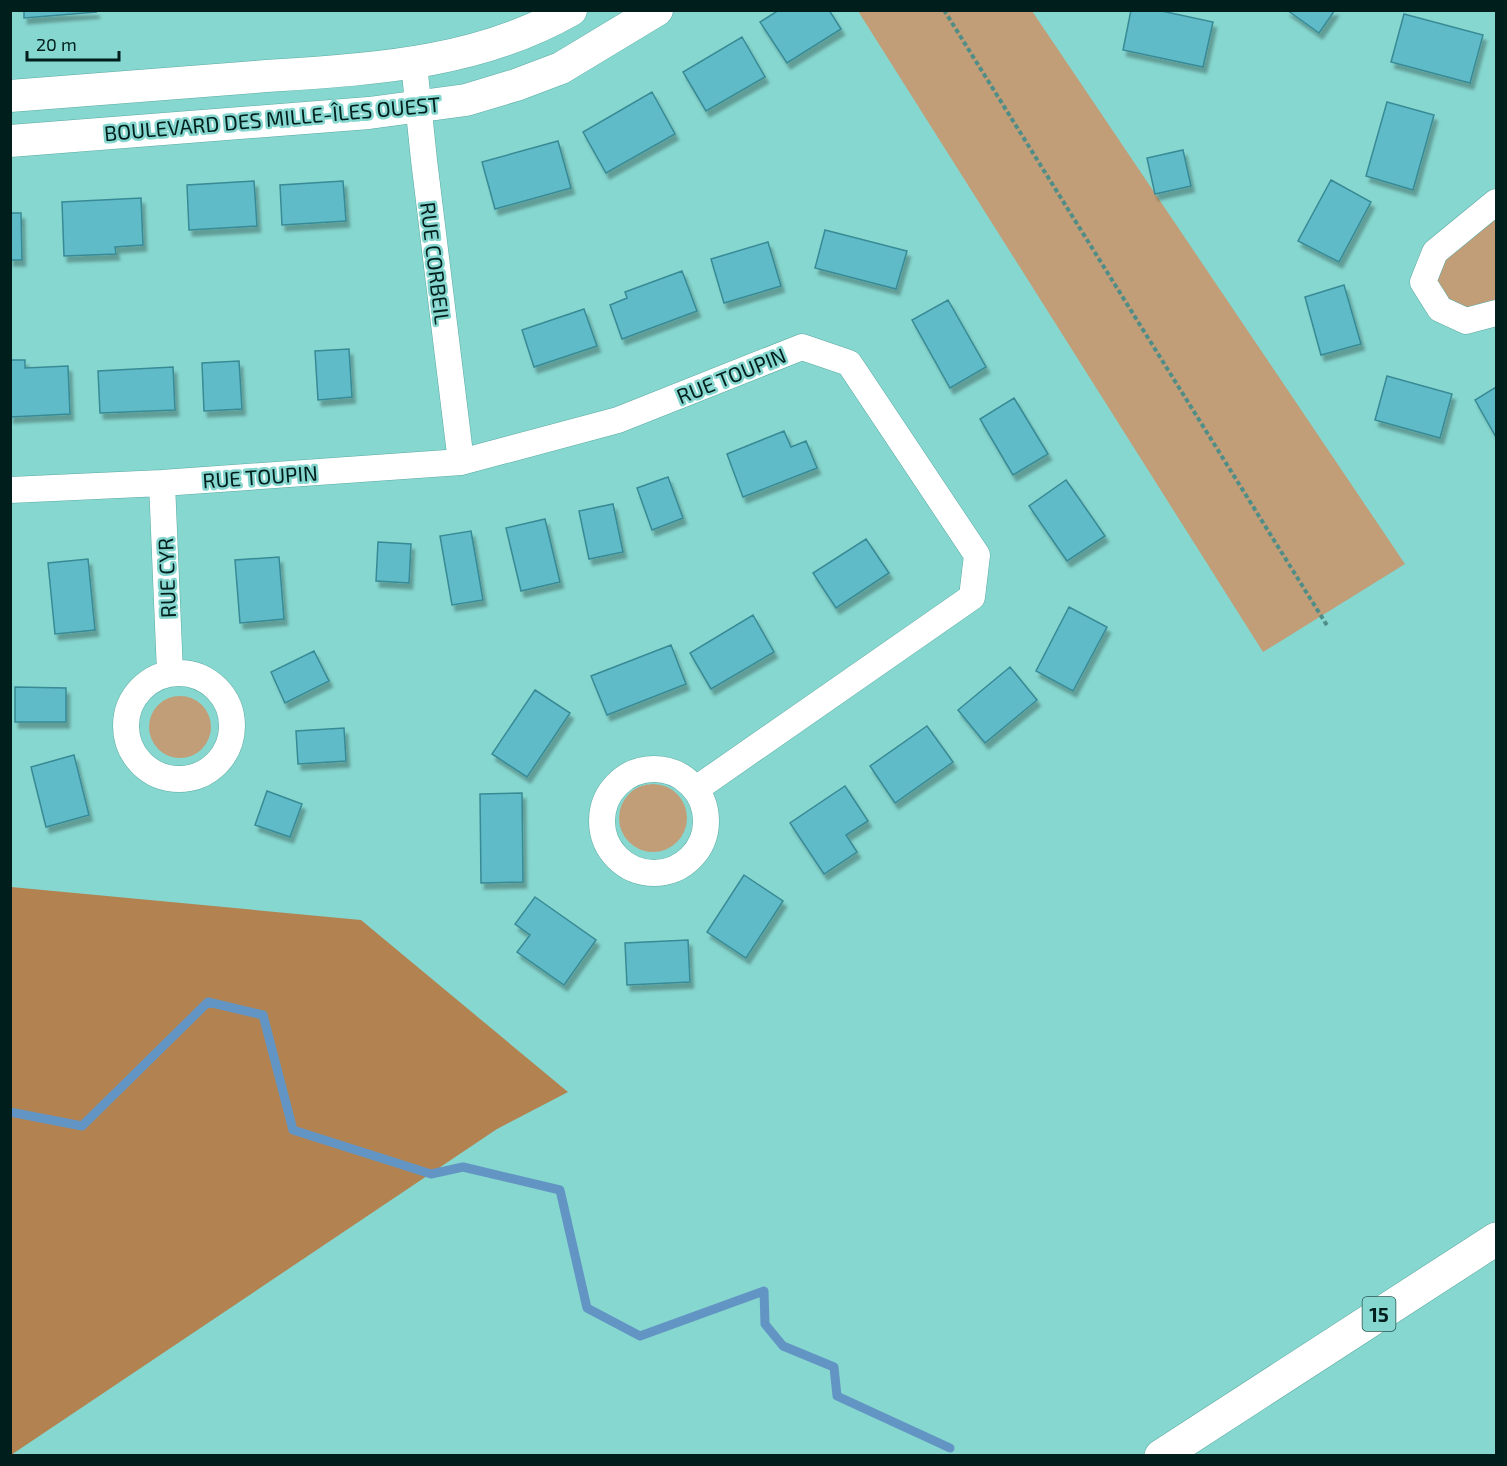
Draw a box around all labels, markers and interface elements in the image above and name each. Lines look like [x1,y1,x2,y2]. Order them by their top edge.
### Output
scale bar [27,24,118,62]
text: 20 m [36,33,77,55]
street label: BOULEVARD DES MILLE-ÎLES OUEST [103,91,441,145]
street label: RUE CORBEIL [416,200,456,326]
street label: RUE TOUPIN [673,342,789,408]
street label: RUE TOUPIN [201,460,319,492]
street label: RUE CYR [152,537,180,619]
road number: 15 [1362,1297,1396,1331]

